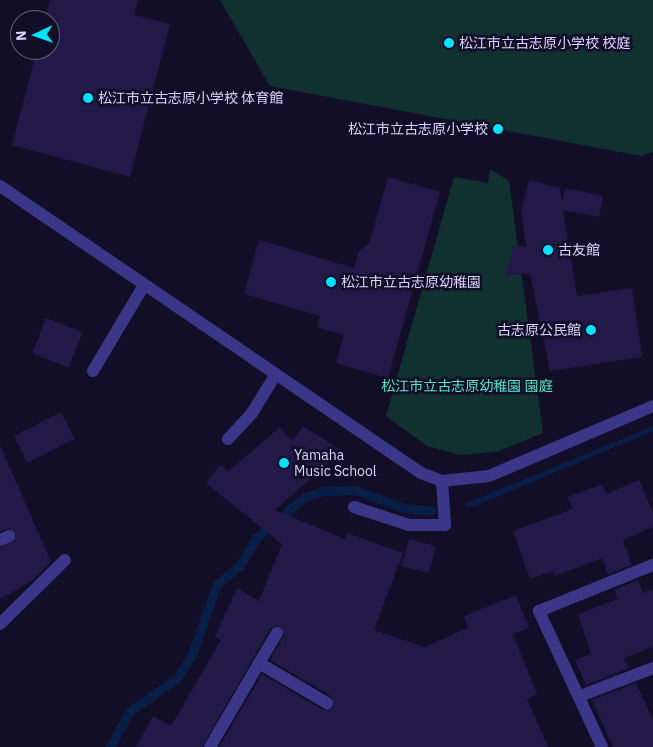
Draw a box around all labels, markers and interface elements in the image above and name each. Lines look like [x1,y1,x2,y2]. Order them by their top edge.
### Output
north arrow [10,10,60,60]
text: N [12,30,30,41]
place label: 松江市立古志原小学校 校庭 [459,35,630,51]
marker: 松江市立古志原小学校 校庭 [443,37,455,49]
place label: 松江市立古志原小学校 体育館 [98,90,283,106]
marker: 松江市立古志原小学校 体育館 [82,92,94,104]
place label: 松江市立古志原小学校 [348,121,488,137]
marker: 松江市立古志原小学校 [492,123,504,135]
place label: 古友館 [558,242,600,258]
marker: 古友館 [542,244,554,256]
place label: 松江市立古志原幼稚園 [341,274,481,290]
marker: 松江市立古志原幼稚園 [325,276,337,288]
place label: 古志原公民館 [497,322,581,338]
marker: 古志原公民館 [585,324,597,336]
park label: 松江市立古志原幼稚園 園庭 [381,378,553,394]
place label: Yamaha Music School [294,447,377,480]
marker: Yamaha Music School [278,457,290,469]

